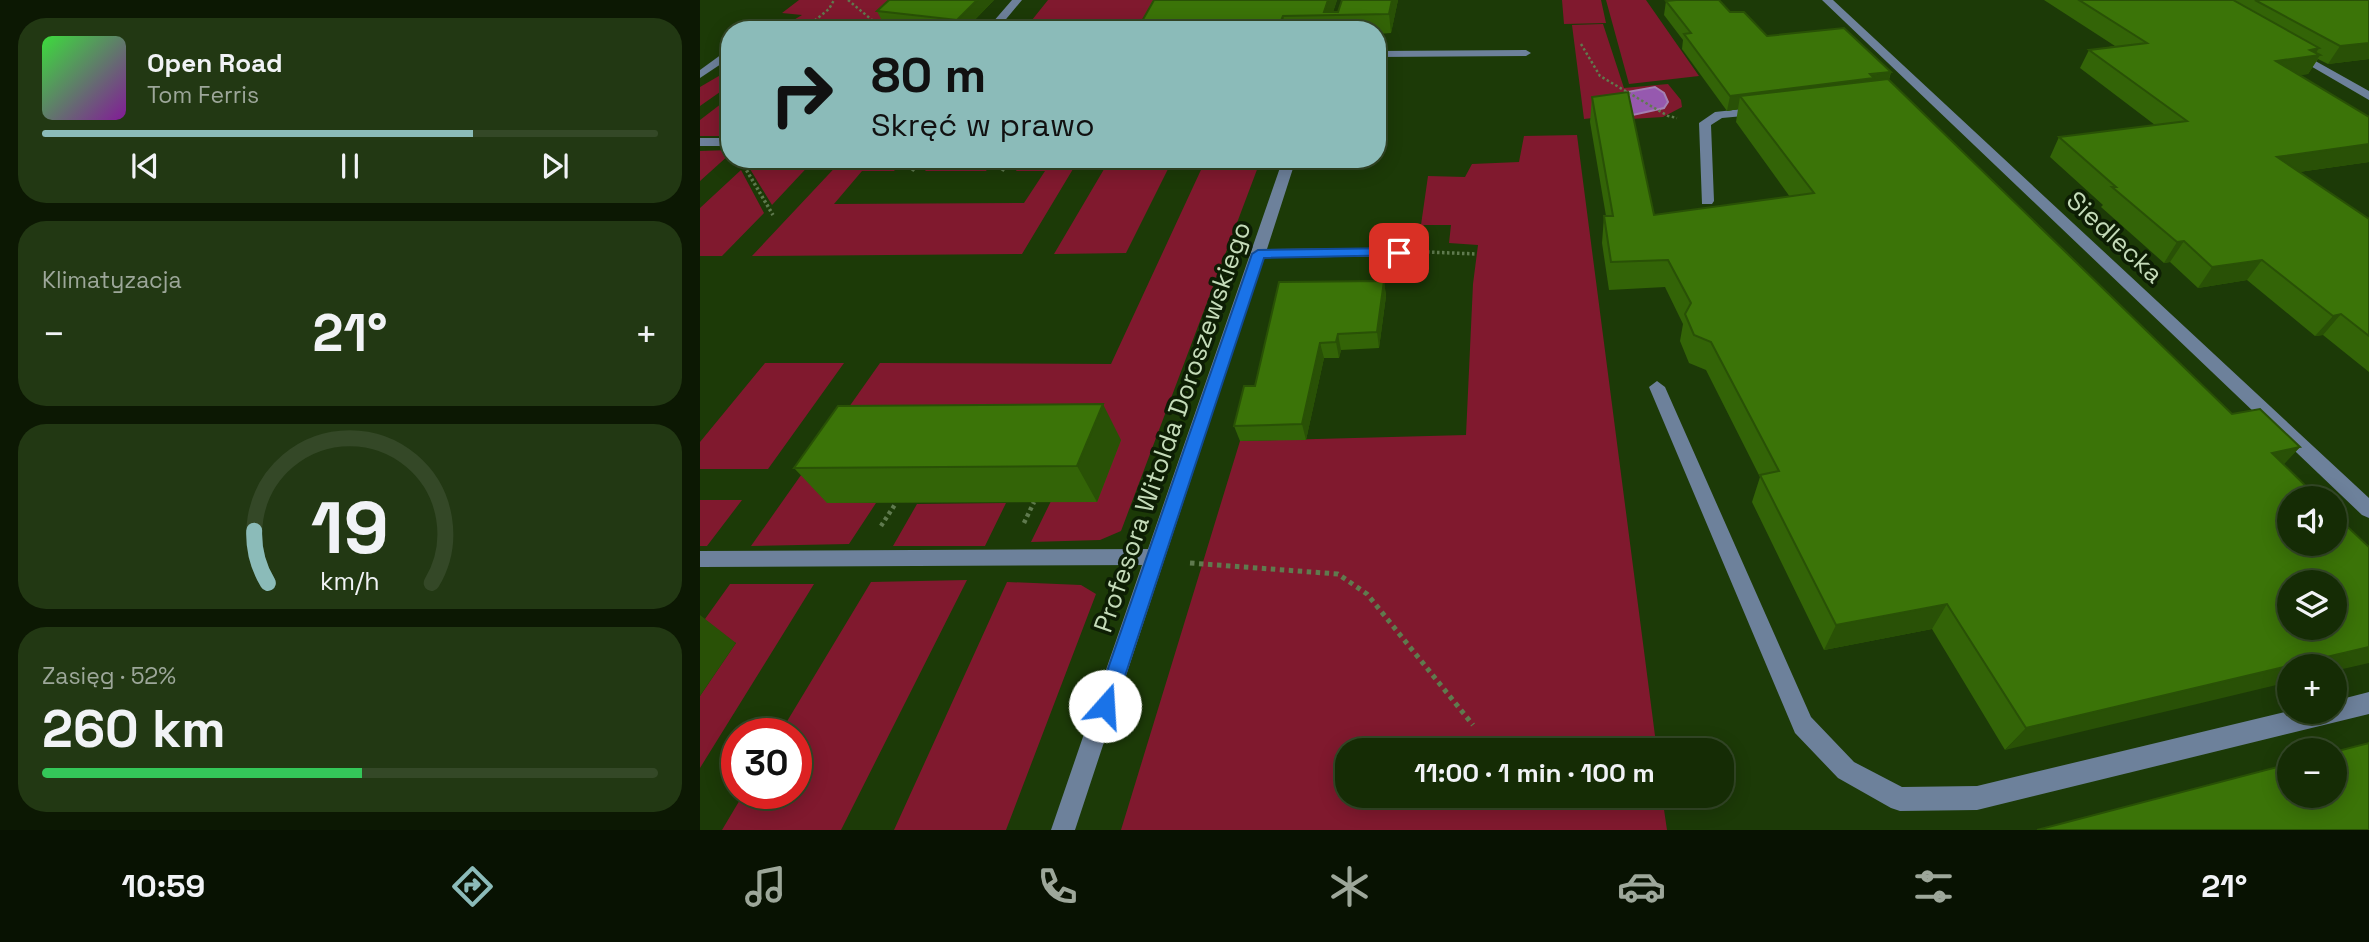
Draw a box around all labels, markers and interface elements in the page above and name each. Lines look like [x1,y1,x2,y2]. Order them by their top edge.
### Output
text: 80 m [871,44,986,106]
text: Open Road [147,46,283,80]
icon: right [756,49,847,140]
text: Tom Ferris [147,80,259,110]
text: Skręć w prawo [871,105,1095,145]
icon: previous [126,147,164,185]
icon: pause [331,147,369,185]
icon: next [536,147,574,185]
street label: Siedlecka [2059,184,2171,291]
street label: Profesora Witolda Doroszewskiego [1086,217,1258,637]
pin [1369,223,1429,283]
icon: arrive [1380,234,1418,272]
text: Klimatyzacja [42,265,182,295]
text: 21° [313,300,387,366]
text: − [42,310,66,358]
text: + [634,310,658,358]
text: 19 [311,481,389,574]
map controls [2277,486,2347,808]
button: sound [2277,486,2347,556]
text: km/h [320,564,380,596]
button: layers [2277,570,2347,640]
button: + [2277,654,2347,724]
text: Zasięg · 52% [42,661,176,691]
position arrow [1068,669,1142,743]
text: 260 km [42,696,226,762]
speed limit sign: 30 [721,718,812,809]
button: − [2277,738,2347,808]
text: 11:00 · 1 min · 100 m [1414,756,1655,790]
icon: directions [448,862,497,911]
icon: music [741,862,790,911]
icon: phone [1033,862,1082,911]
icon: climate [1325,862,1374,911]
icon: car [1617,862,1666,911]
icon: filters [1909,862,1958,911]
text: 10:59 [122,866,205,906]
text: 21° [2201,866,2247,906]

